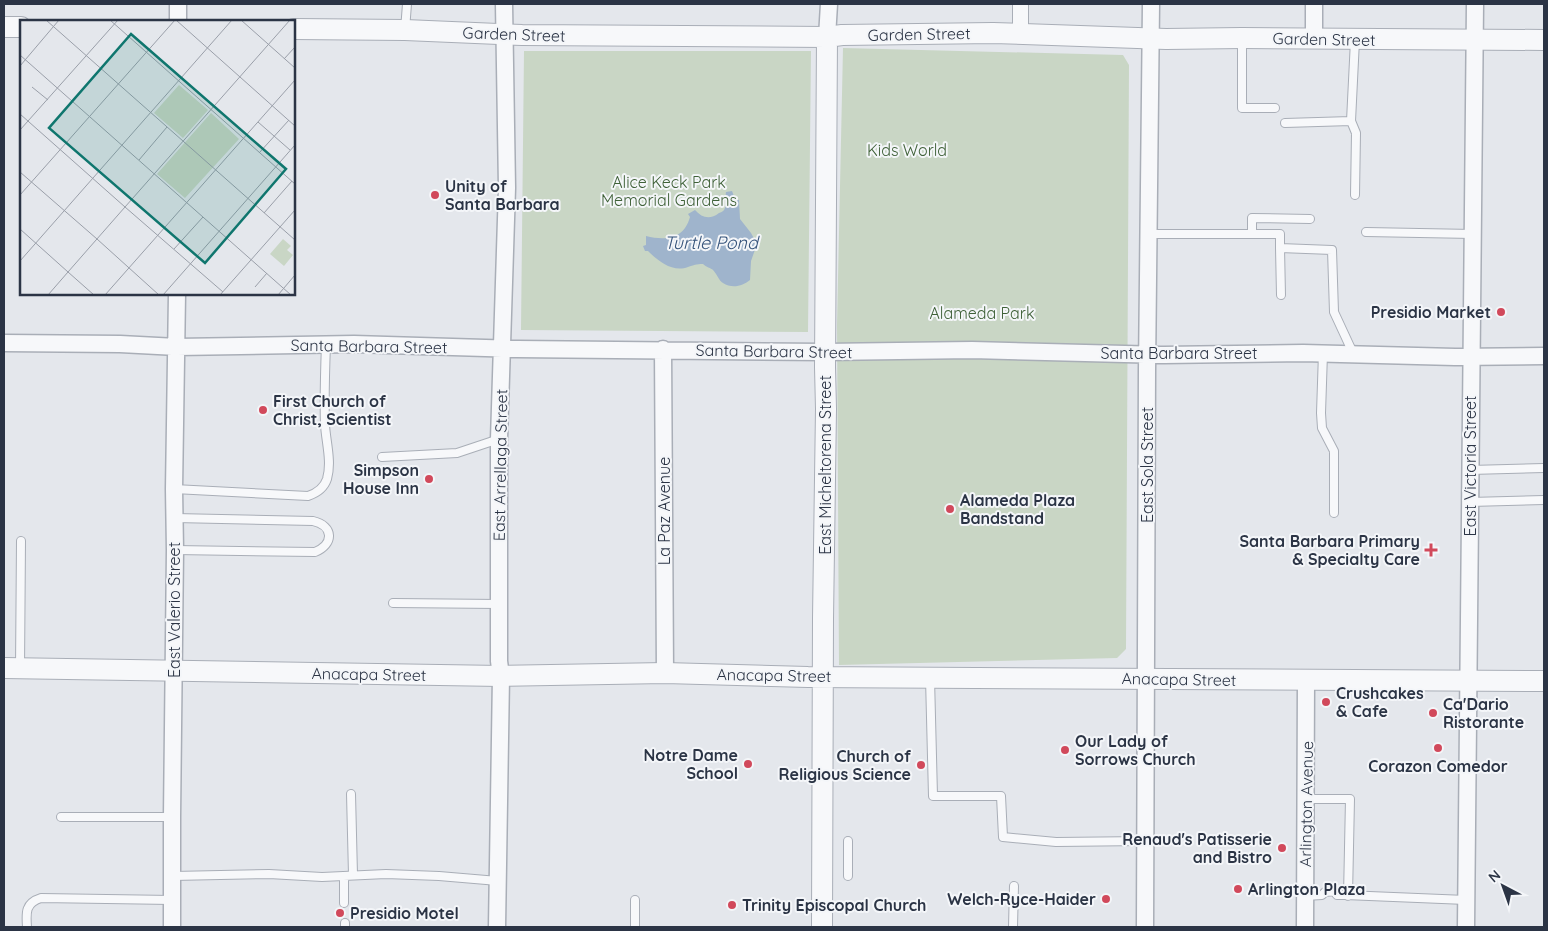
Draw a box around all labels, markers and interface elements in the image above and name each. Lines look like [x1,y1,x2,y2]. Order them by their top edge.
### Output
inset map [20,20,295,295]
street label: Garden Street [462,22,566,46]
street label: Garden Street [867,23,971,45]
street label: Garden Street [1272,28,1376,50]
park label: Kids World [867,140,947,160]
park label: Alice Keck Park Memorial Gardens [601,172,737,210]
place label: Unity of Santa Barbara [445,176,560,214]
marker: Unity of Santa Barbara [429,189,441,201]
water label: Turtle Pond [664,231,760,254]
place label: Presidio Market [1371,302,1491,322]
park label: Alameda Park [930,303,1035,323]
marker: Presidio Market [1495,306,1507,318]
street label: Santa Barbara Street [290,335,448,357]
street label: Santa Barbara Street [695,340,853,362]
street label: Santa Barbara Street [1101,343,1257,363]
street label: East Micheltorena Street [815,375,835,555]
street label: East Arrellaga Street [489,389,511,541]
place label: First Church of Christ, Scientist [273,391,391,429]
street label: East Victoria Street [1460,396,1480,536]
marker: First Church of Christ, Scientist [257,404,269,416]
street label: East Sola Street [1137,407,1157,523]
street label: La Paz Avenue [654,457,674,565]
place label: Simpson House Inn [343,460,419,498]
marker: Simpson House Inn [423,473,435,485]
place label: Alameda Plaza Bandstand [960,490,1075,528]
marker: Alameda Plaza Bandstand [944,503,956,515]
place label: Santa Barbara Primary & Specialty Care [1239,531,1420,569]
street label: East Valerio Street [164,542,184,678]
marker: Santa Barbara Primary & Specialty Care [1424,543,1438,557]
street label: Anacapa Street [311,663,427,685]
street label: Anacapa Street [716,664,832,686]
street label: Anacapa Street [1121,668,1237,690]
place label: Crushcakes & Cafe [1336,683,1424,721]
place label: Ca'Dario Ristorante [1443,694,1524,732]
marker: Crushcakes & Cafe [1320,696,1332,708]
marker: Ca'Dario Ristorante [1427,707,1439,719]
place label: Our Lady of Sorrows Church [1075,731,1196,769]
street label: Arlington Avenue [1295,741,1317,867]
marker: Corazon Comedor [1432,742,1444,754]
marker: Our Lady of Sorrows Church [1059,744,1071,756]
place label: Notre Dame School [644,745,738,783]
place label: Church of Religious Science [779,746,911,784]
place label: Corazon Comedor [1368,756,1508,776]
marker: Notre Dame School [742,758,754,770]
marker: Church of Religious Science [915,759,927,771]
place label: Renaud's Patisserie and Bistro [1122,829,1272,867]
marker: Renaud's Patisserie and Bistro [1276,842,1288,854]
north arrow [1478,861,1528,911]
text: N [1485,866,1504,886]
place label: Arlington Plaza [1248,879,1365,899]
marker: Arlington Plaza [1232,883,1244,895]
place label: Welch-Ryce-Haider [947,889,1096,909]
marker: Welch-Ryce-Haider [1100,893,1112,905]
place label: Trinity Episcopal Church [742,895,926,915]
marker: Trinity Episcopal Church [726,899,738,911]
place label: Presidio Motel [350,903,459,923]
marker: Presidio Motel [334,907,346,919]

